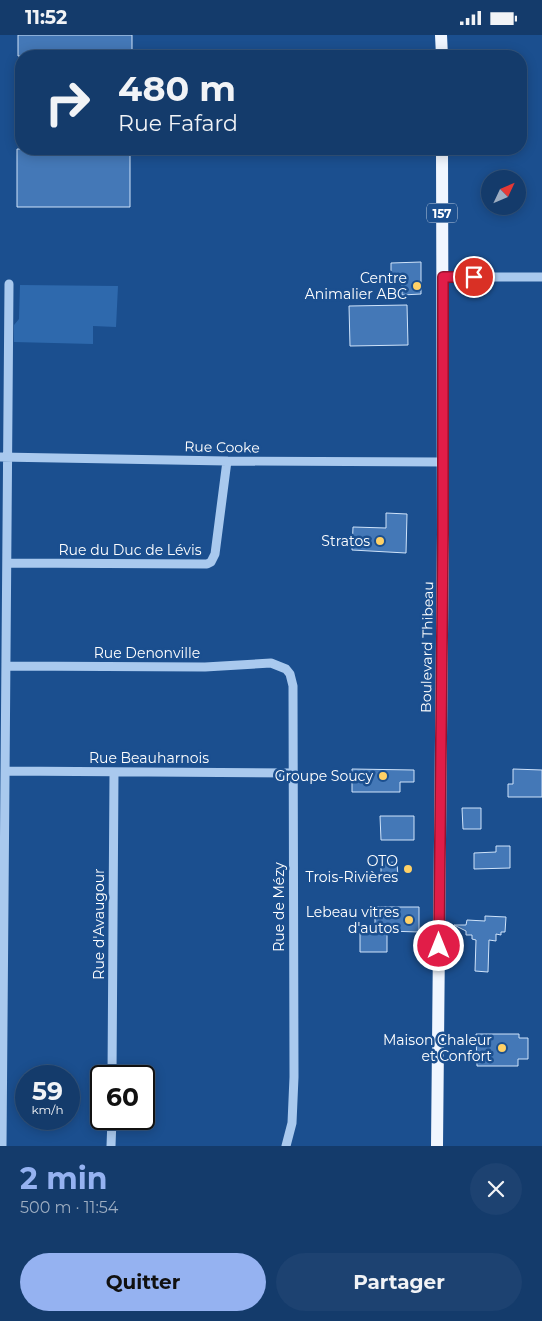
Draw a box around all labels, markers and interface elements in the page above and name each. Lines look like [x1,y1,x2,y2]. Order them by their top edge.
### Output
text: 11:52 [25,6,67,29]
text: 480 m [118,67,236,110]
icon: right [35,70,100,135]
text: Rue Fafard [118,110,238,137]
north arrow [481,170,526,215]
map controls [481,170,526,215]
road number: 157 [427,203,457,223]
pin [453,256,495,298]
icon: arrive [460,263,488,291]
place label: Centre Animalier ABC [305,269,407,303]
marker: Centre Animalier ABC [411,280,423,292]
street label: Rue Cooke [184,437,260,457]
place label: Stratos [321,532,370,550]
marker: Stratos [374,535,386,547]
street label: Rue du Duc de Lévis [59,541,202,559]
street label: Boulevard Thibeau [417,581,437,713]
street label: Rue Denonville [94,644,200,662]
street label: Rue Beauharnois [89,749,209,767]
place label: Groupe Soucy [275,767,373,785]
marker: Groupe Soucy [377,770,389,782]
place label: OTO Trois-Rivières [306,852,398,886]
street label: Rue de Mézy [270,862,288,952]
marker: OTO Trois-Rivières [402,863,414,875]
street label: Rue d'Avaugour [90,868,108,980]
place label: Lebeau vitres d'autos [306,903,399,937]
marker: Lebeau vitres d'autos [403,914,415,926]
position arrow [412,919,464,971]
place label: Maison Chaleur et Confort [383,1031,492,1065]
marker: Maison Chaleur et Confort [496,1042,508,1054]
speed limit sign: 60 [90,1065,155,1130]
text: 59 [32,1076,63,1106]
text: km/h [31,1102,64,1117]
text: 2 min [20,1160,107,1197]
button: close [470,1163,522,1215]
text: 500 m · 11:54 [20,1198,118,1217]
button: Quitter [20,1253,266,1311]
button: Partager [276,1253,522,1311]

